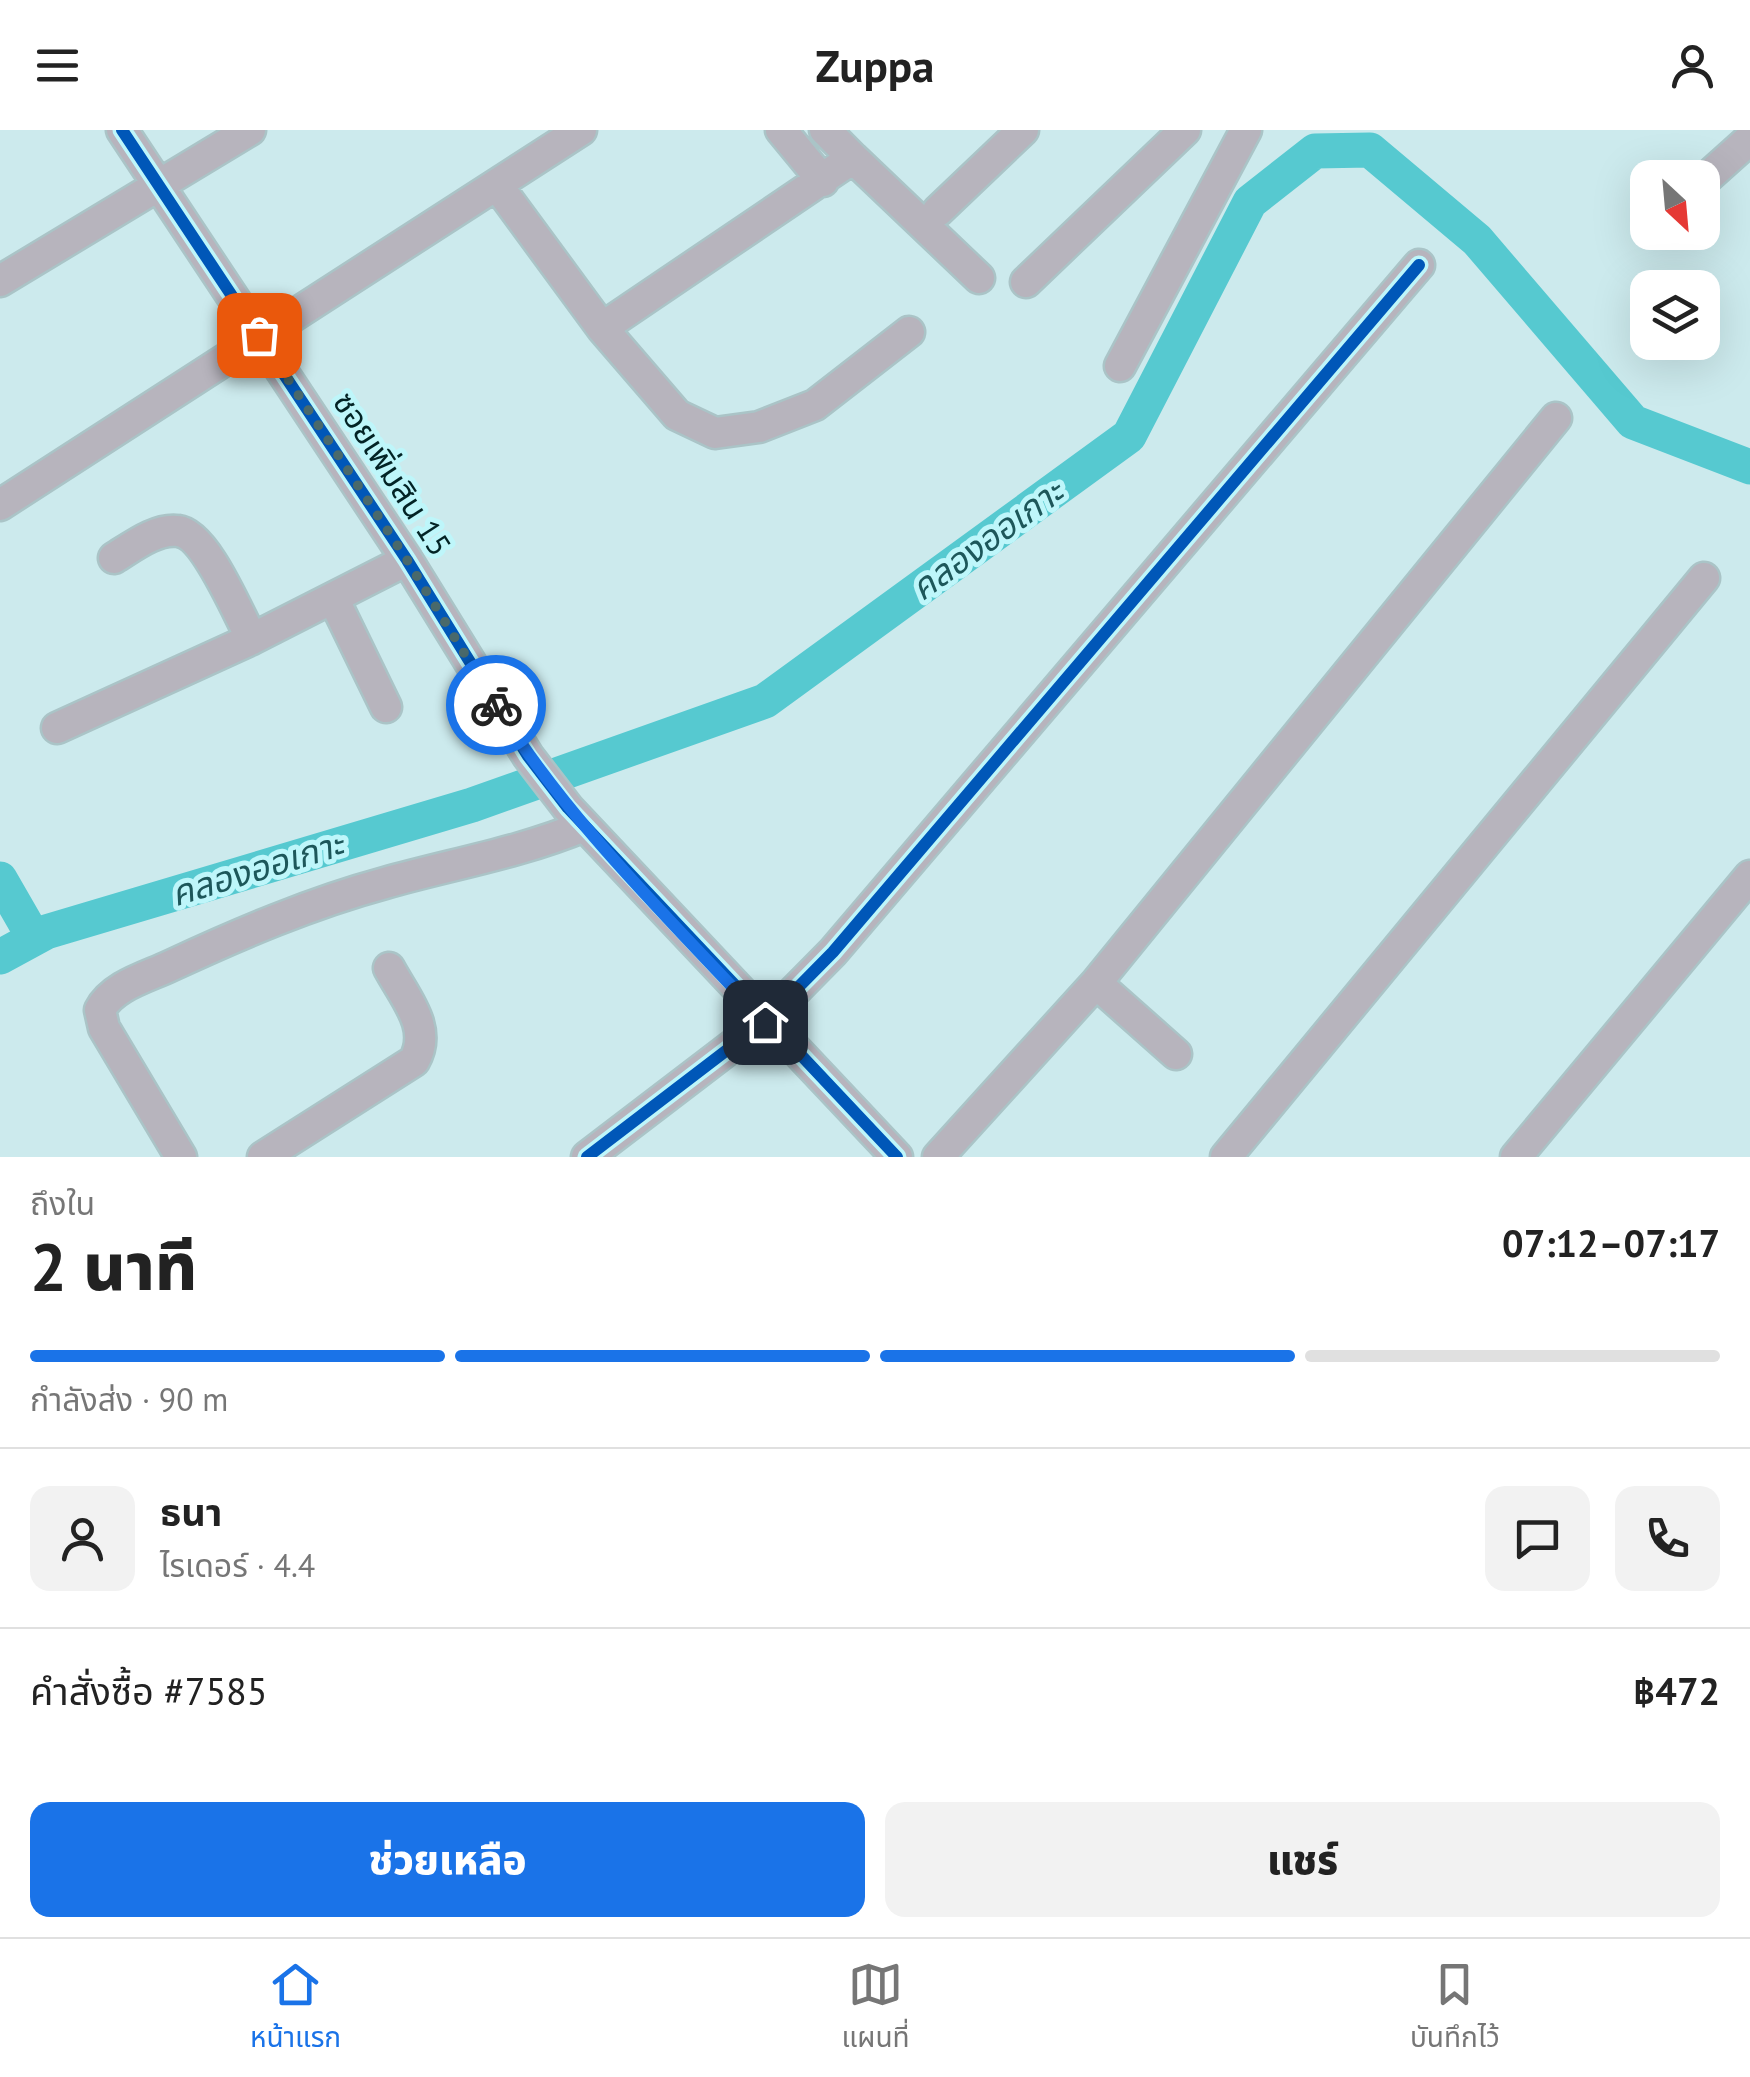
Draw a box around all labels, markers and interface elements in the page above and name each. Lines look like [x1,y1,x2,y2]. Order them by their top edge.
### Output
text: Zuppa [816,36,934,94]
icon: menu [30,38,85,93]
icon: person [1665,38,1720,93]
north arrow [1630,160,1720,250]
map controls [1630,160,1720,360]
button: layers [1630,270,1720,360]
pin [217,293,302,378]
icon: bag [232,308,287,363]
street label: ซอยเพิ่มสิน 15 [324,384,461,563]
water label: คลองออเกาะ [901,466,1074,610]
courier [446,655,546,755]
icon: bike [469,678,524,733]
water label: คลองออเกาะ [165,819,352,916]
pin [723,980,808,1065]
icon: home [738,995,793,1050]
text: ถึงใน [30,1182,95,1224]
text: 07:12–07:17 [1502,1218,1720,1267]
text: 2 นาที [30,1224,197,1308]
text: กำลังส่ง · 90 m [30,1378,228,1420]
button: person [30,1486,135,1591]
button: chat [1485,1486,1590,1591]
button: phone [1615,1486,1720,1591]
text: ธนา [160,1487,222,1536]
text: ไรเดอร์ · 4.4 [160,1544,315,1586]
text: คำสั่งซื้อ #7585 [30,1666,268,1715]
text: ฿472 [1633,1666,1720,1715]
button: ช่วยเหลือ [30,1802,865,1917]
button: แชร์ [885,1802,1720,1917]
tab: หน้าแรก [250,1957,341,2060]
tab: แผนที่ [841,1957,910,2060]
tab: บันทึกไว้ [1410,1957,1500,2060]

